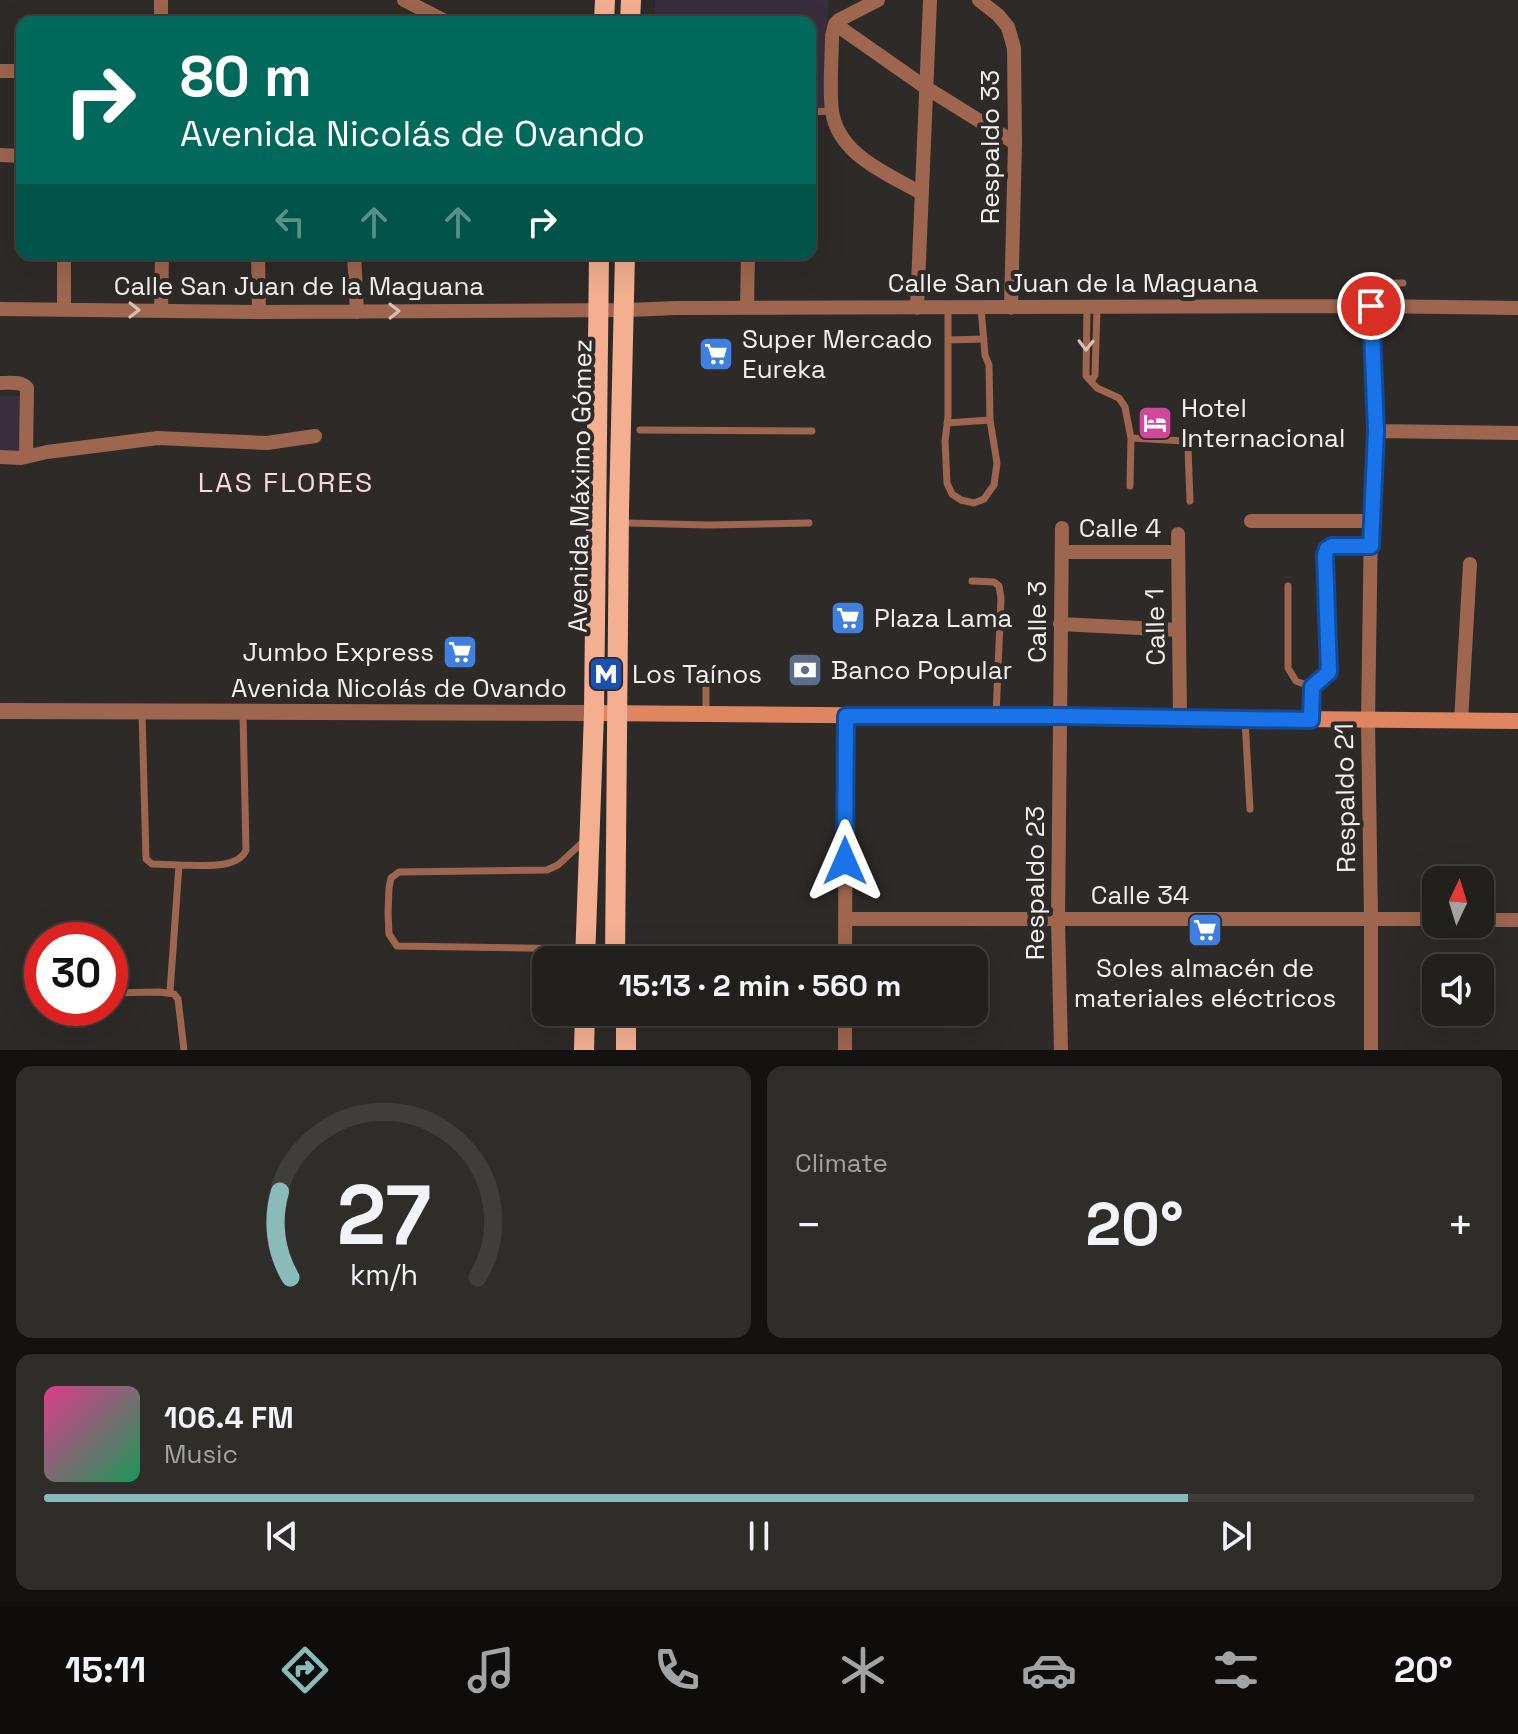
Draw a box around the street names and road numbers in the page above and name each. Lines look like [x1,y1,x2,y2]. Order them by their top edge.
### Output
street label: Respaldo 33 [973,70,1007,224]
street label: Calle San Juan de la Maguana [888,266,1258,300]
street label: Calle San Juan de la Maguana [114,269,484,303]
street label: Avenida Máximo Gómez [560,339,600,633]
street label: Calle 4 [1079,511,1161,545]
street label: Calle 3 [1020,581,1054,663]
street label: Calle 1 [1137,588,1173,666]
street label: Avenida Nicolás de Ovando [231,671,567,705]
street label: Respaldo 21 [1327,723,1363,873]
street label: Respaldo 23 [1018,806,1052,960]
street label: Calle 34 [1091,878,1189,912]

